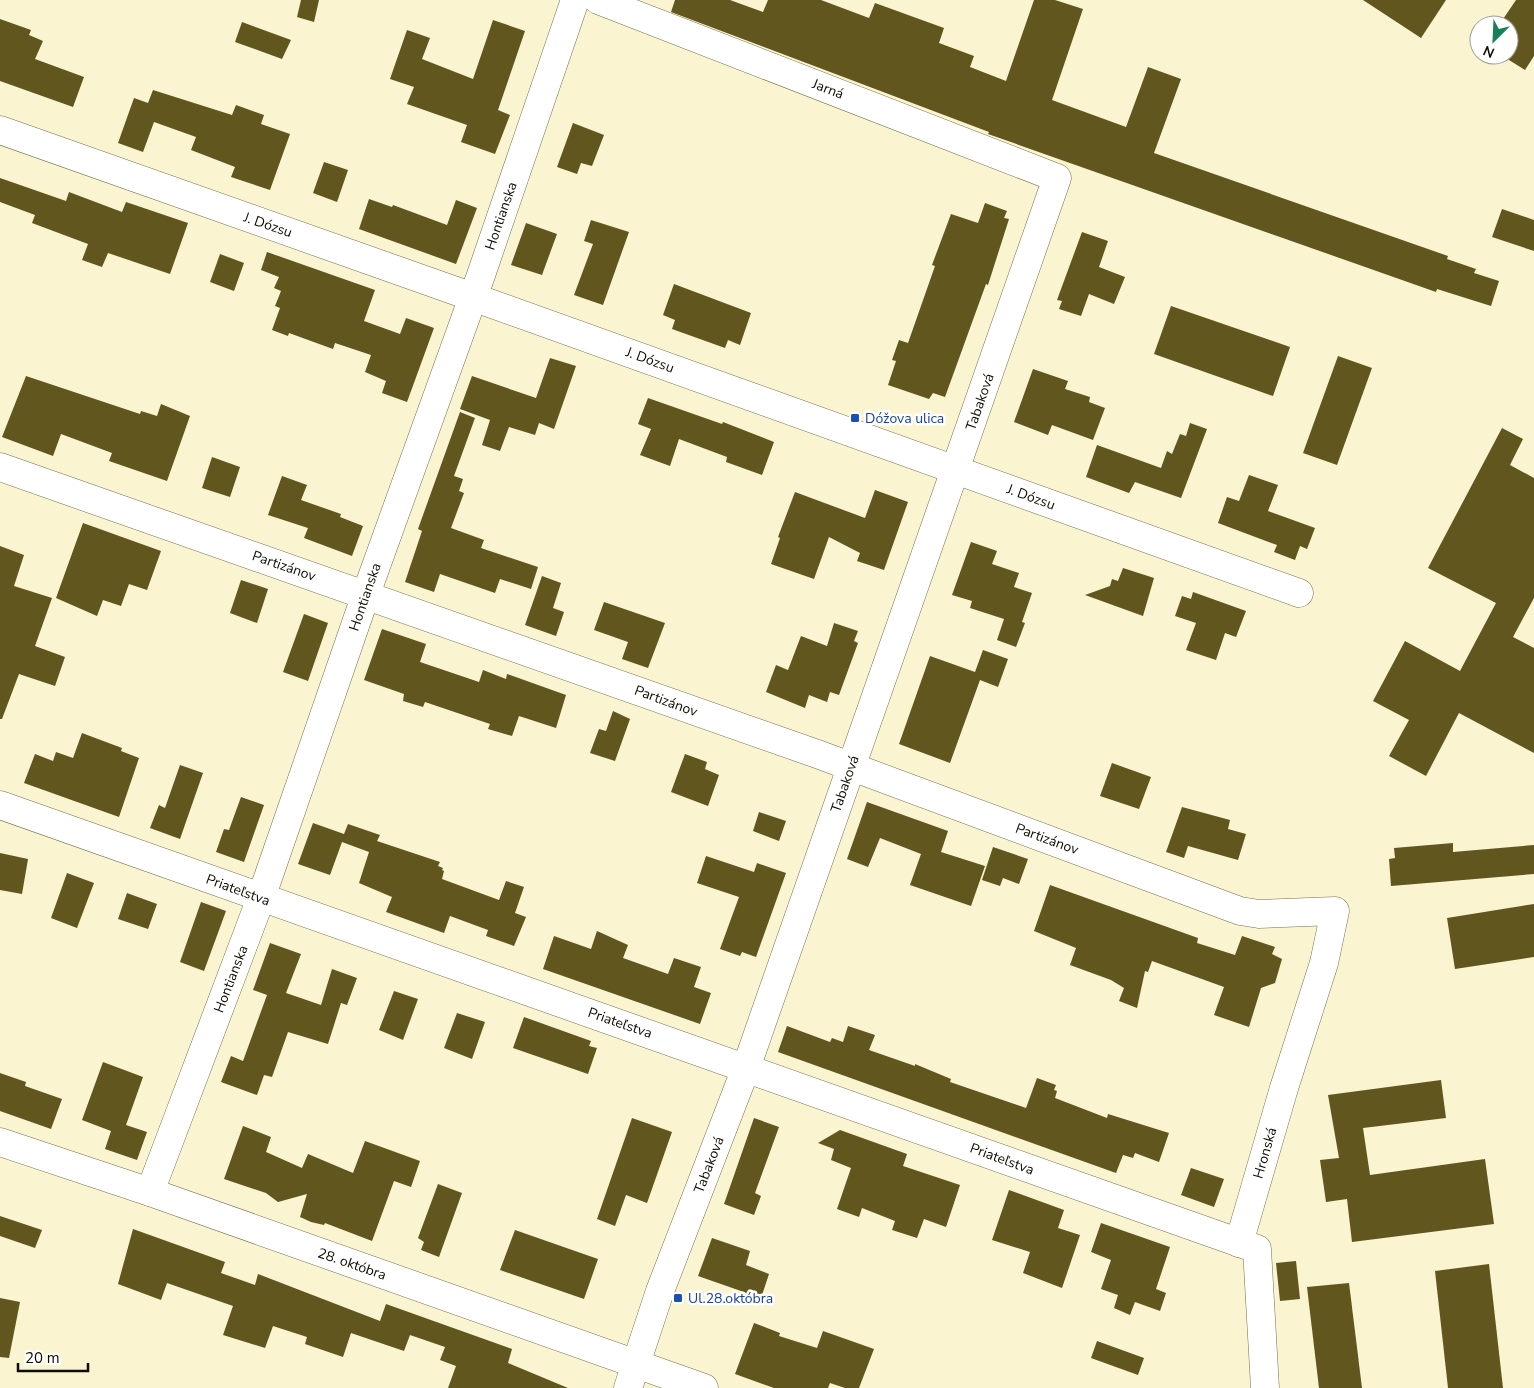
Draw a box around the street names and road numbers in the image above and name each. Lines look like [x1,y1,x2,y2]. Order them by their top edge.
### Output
street label: Jarná [809,74,847,104]
street label: Hontianska [480,179,522,253]
street label: J. Dózsu [240,208,295,242]
street label: J. Dózsu [622,342,677,378]
street label: Tabaková [961,371,999,433]
street label: J. Dózsu [1003,479,1058,515]
street label: Partizánov [250,546,319,586]
street label: Hontianska [344,560,386,634]
street label: Partizánov [632,681,701,722]
street label: Tabaková [826,753,864,815]
street label: Partizánov [1013,819,1082,860]
street label: Priateľstva [203,870,273,910]
street label: Hontianska [209,942,253,1016]
street label: Priateľstva [585,1003,655,1043]
street label: Hronská [1249,1125,1281,1181]
street label: Tabaková [689,1134,729,1196]
street label: Priateľstva [967,1139,1037,1179]
street label: 28. októbra [315,1243,389,1285]

